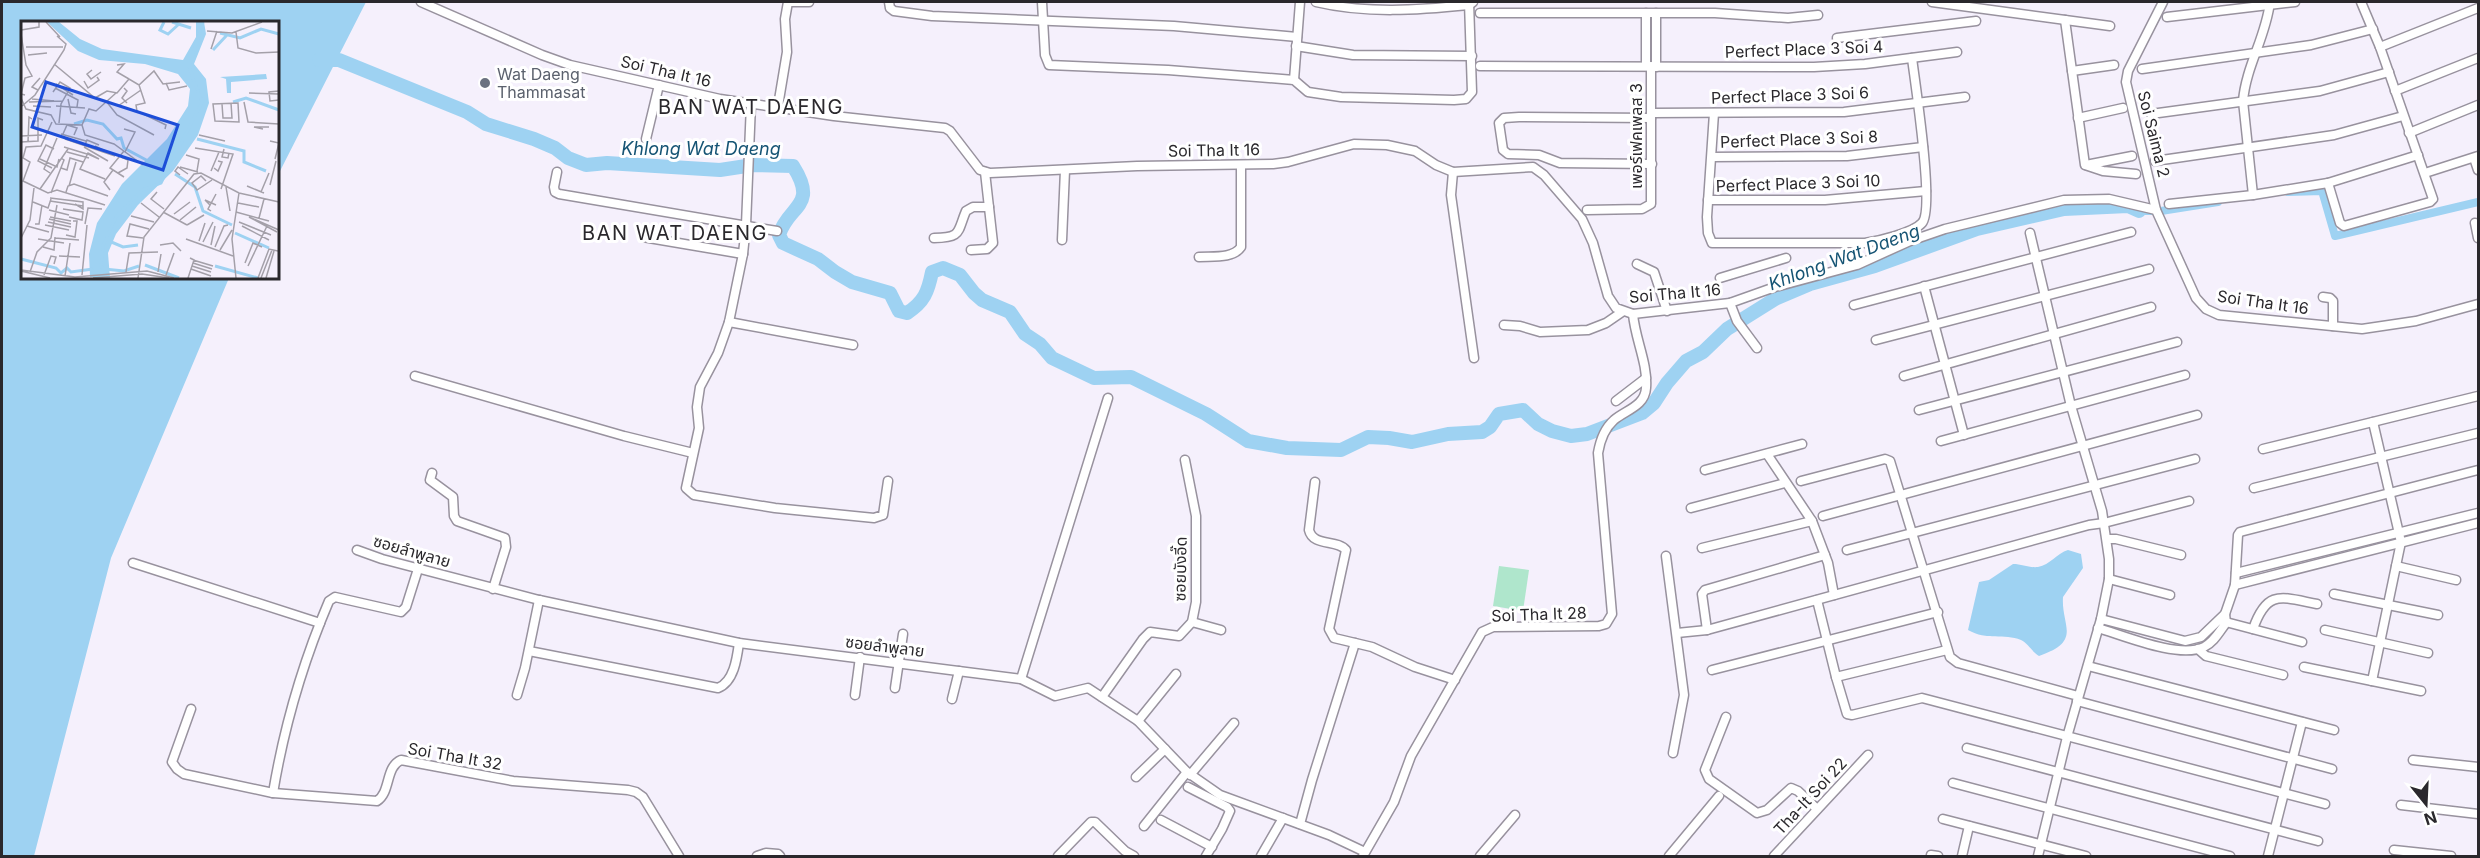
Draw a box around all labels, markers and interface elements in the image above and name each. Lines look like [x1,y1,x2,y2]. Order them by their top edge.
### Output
inset map [21,21,279,279]
street label: Perfect Place 3 Soi 4 [1725,36,1883,62]
street label: Soi Tha It 16 [619,51,713,91]
place label: Wat Daeng Thammasat [497,64,585,102]
marker: Wat Daeng Thammasat [478,76,492,90]
street label: Perfect Place 3 Soi 6 [1711,82,1869,108]
street label: เพอร์เฟคเพลส 3 [1626,83,1646,189]
street label: Soi Saima 2 [2134,89,2174,179]
district label: BAN WAT DAENG [658,95,844,119]
street label: Perfect Place 3 Soi 8 [1720,126,1878,152]
water label: Khlong Wat Daeng [621,138,781,159]
street label: Soi Tha It 16 [1168,139,1260,161]
street label: Perfect Place 3 Soi 10 [1715,170,1881,196]
water label: Khlong Wat Daeng [1765,220,1923,294]
district label: BAN WAT DAENG [582,221,768,245]
street label: Soi Tha It 16 [1628,279,1722,307]
street label: Soi Tha It 16 [2216,286,2310,318]
street label: ซอยลำพูลาย [371,530,453,572]
street label: ซอยบังอี๊ด [1168,536,1191,602]
street label: Soi Tha It 28 [1491,602,1587,626]
street label: ซอยลำพูลาย [844,631,926,661]
street label: Soi Tha It 32 [406,738,504,774]
street label: Tha-It Soi 22 [1769,753,1851,839]
north arrow [2396,774,2456,834]
text: N [2422,807,2440,830]

